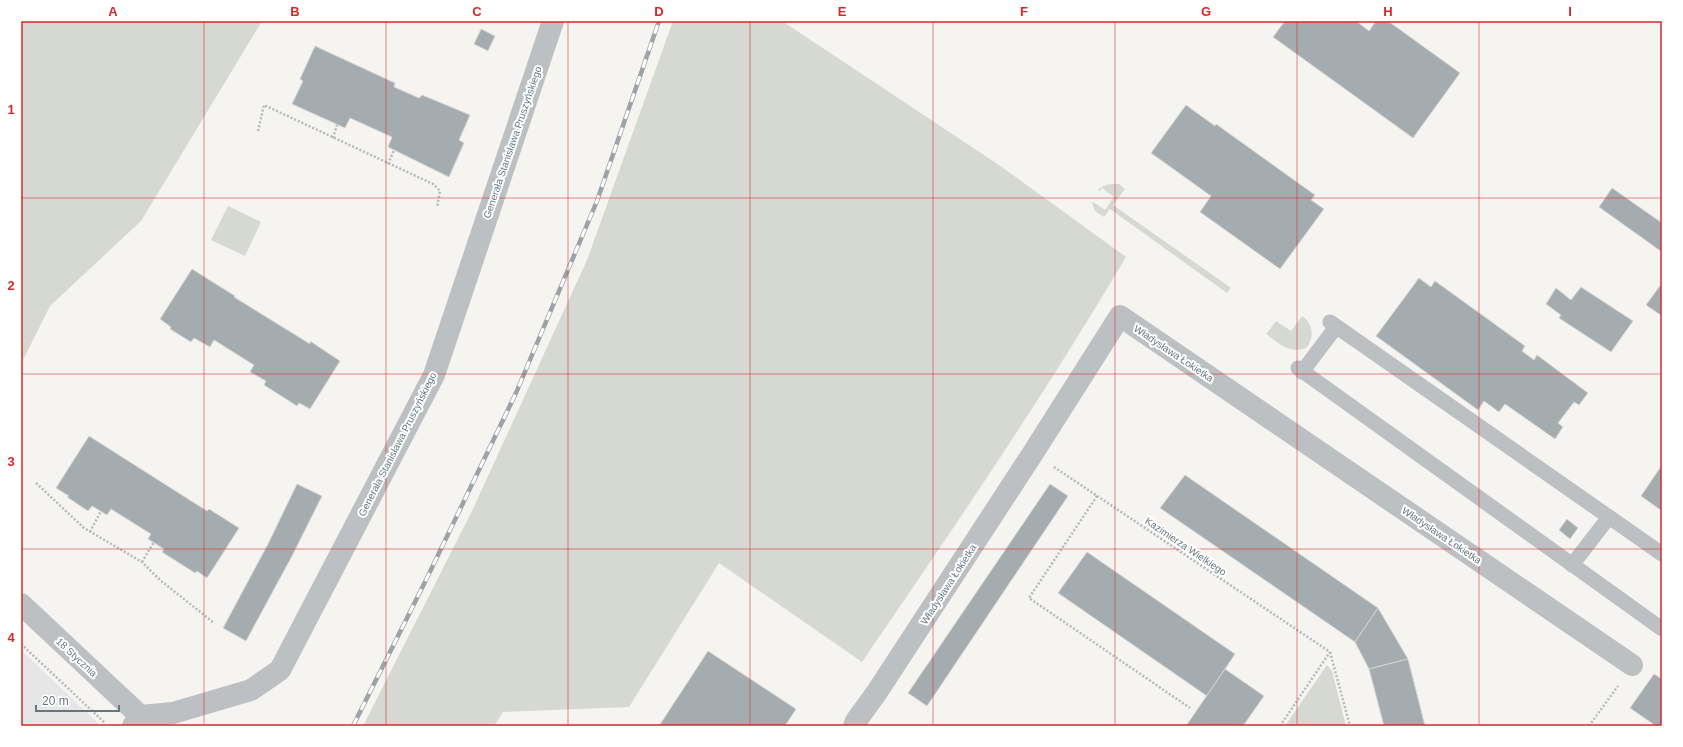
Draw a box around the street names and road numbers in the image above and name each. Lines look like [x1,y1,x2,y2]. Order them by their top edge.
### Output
street label: Generała Stanisława Pruszyńskiego [481,64,544,220]
street label: Władysława Łokietka [1132,323,1216,384]
street label: Generała Stanisława Pruszyńskiego [356,370,439,518]
street label: Władysława Łokietka [1400,505,1484,566]
street label: Kazimierza Wielkiego [1143,515,1229,578]
street label: Władysława Łokietka [918,542,979,626]
street label: 18 Stycznia [54,636,100,679]

